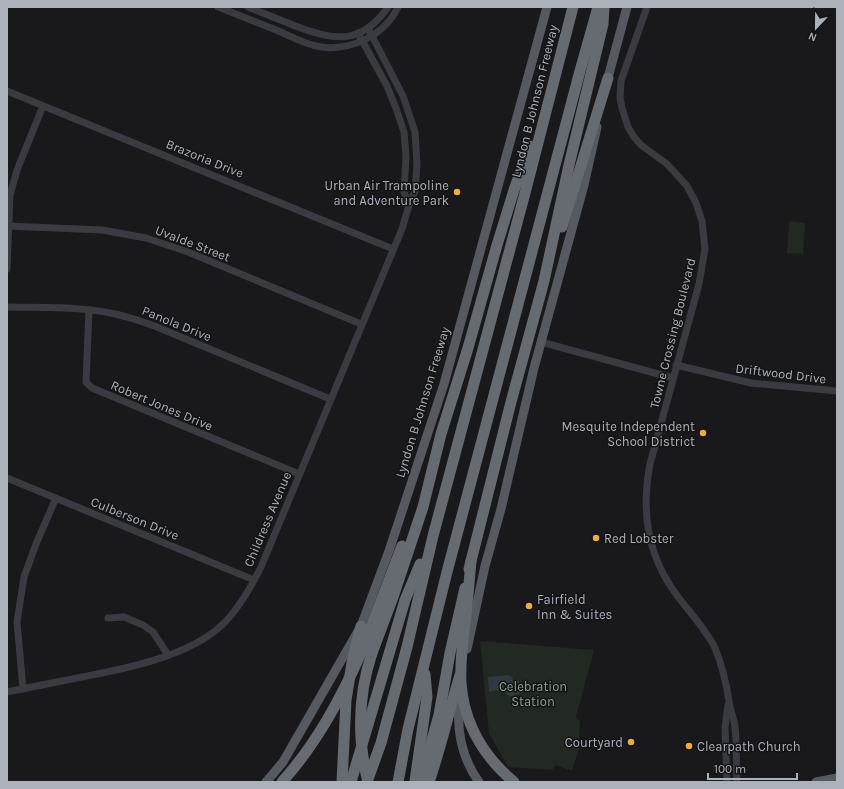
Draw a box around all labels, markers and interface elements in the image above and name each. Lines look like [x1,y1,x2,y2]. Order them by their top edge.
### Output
north arrow [796,8,836,48]
street label: Lyndon B Johnson Freeway [508,23,561,179]
text: N [806,29,819,44]
street label: Brazoria Drive [164,136,246,181]
place label: Urban Air Trampoline and Adventure Park [325,178,449,208]
marker: Urban Air Trampoline and Adventure Park [452,187,462,197]
street label: Uvalde Street [153,222,232,265]
street label: Towne Crossing Boulevard [647,256,698,410]
street label: Panola Drive [140,303,214,344]
street label: Lyndon B Johnson Freeway [392,325,453,479]
street label: Driftwood Drive [735,360,827,387]
street label: Robert Jones Drive [109,377,215,434]
place label: Mesquite Independent School District [561,419,695,449]
marker: Mesquite Independent School District [698,428,708,438]
street label: Childress Avenue [241,469,294,569]
street label: Culberson Drive [89,494,181,543]
place label: Red Lobster [604,531,674,546]
marker: Red Lobster [591,533,601,543]
place label: Fairfield Inn & Suites [537,592,613,622]
marker: Fairfield Inn & Suites [524,601,534,611]
park label: Celebration Station [499,679,567,709]
place label: Courtyard [565,735,623,750]
marker: Courtyard [626,737,636,747]
place label: Clearpath Church [697,739,801,754]
marker: Clearpath Church [684,741,694,751]
scale bar [708,755,797,781]
text: 100 m [714,762,746,776]

